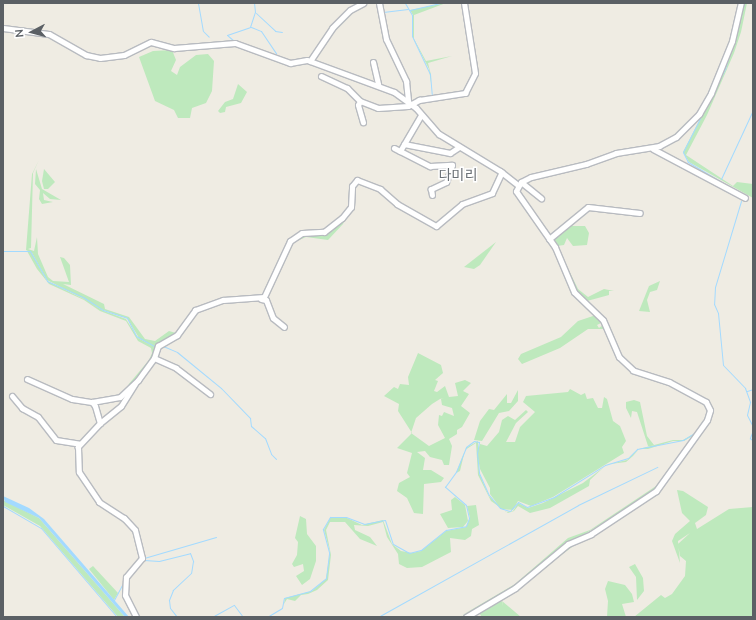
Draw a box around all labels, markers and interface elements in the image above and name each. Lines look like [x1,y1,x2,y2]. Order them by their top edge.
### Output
north arrow [12,12,52,52]
text: N [12,28,27,38]
district label: 다미리 [439,168,477,184]

